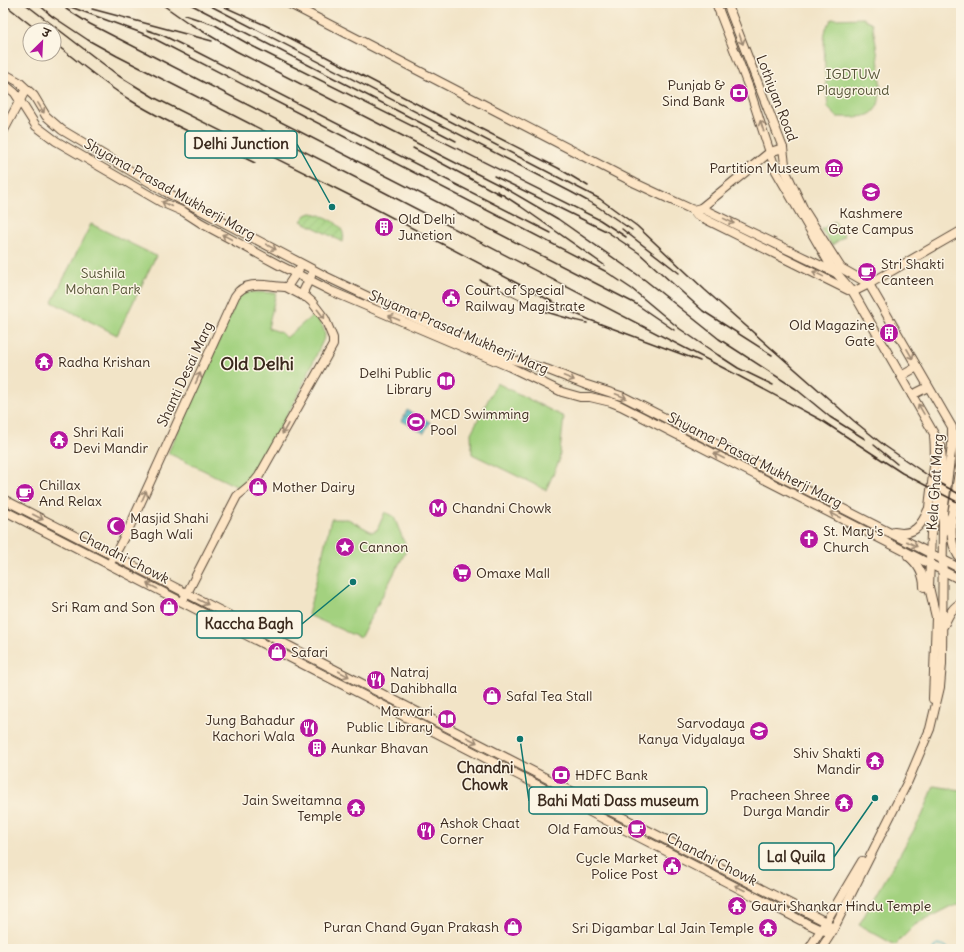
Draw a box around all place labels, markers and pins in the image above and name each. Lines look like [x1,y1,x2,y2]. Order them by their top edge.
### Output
place label: Punjab & Sind Bank [662,76,725,110]
bank icon: Punjab & Sind Bank [728,82,750,104]
callout: Delhi Junction [185,131,297,158]
museum icon: Partition Museum [823,157,845,179]
place label: Partition Museum [709,159,820,177]
school or university icon: Kashmere Gate Campus [860,181,882,203]
place label: Kashmere Gate Campus [828,204,914,238]
place label: Old Delhi Junction [398,210,455,244]
building icon: Old Delhi Junction [373,216,395,238]
place label: Stri Shakti Canteen [881,255,944,289]
cafe icon: Stri Shakti Canteen [856,261,878,283]
place label: Court of Special Railway Magistrate [465,281,585,315]
public building icon: Court of Special Railway Magistrate [440,287,462,309]
place label: Old Magazine Gate [789,316,875,350]
building icon: Old Magazine Gate [878,322,900,344]
temple icon: Radha Krishan [33,351,55,373]
place label: Radha Krishan [58,353,150,371]
place label: Delhi Public Library [359,364,432,398]
library icon: Delhi Public Library [435,370,457,392]
place label: MCD Swimming Pool [430,405,529,439]
sports icon: MCD Swimming Pool [405,411,427,433]
place label: Shri Kali Devi Mandir [73,423,148,457]
temple icon: Shri Kali Devi Mandir [48,429,70,451]
place label: Chillax And Relax [39,476,102,510]
shop icon: Mother Dairy [247,476,269,498]
place label: Mother Dairy [272,478,355,496]
cafe icon: Chillax And Relax [14,482,36,504]
metro station icon: Chandni Chowk [427,497,449,519]
place label: Chandni Chowk [452,499,552,517]
place label: Masjid Shahi Bagh Wali [130,509,209,543]
mosque icon: Masjid Shahi Bagh Wali [105,515,127,537]
place label: St. Mary's Church [823,522,883,556]
church icon: St. Mary's Church [798,528,820,550]
place icon: Cannon [334,536,356,558]
place label: Cannon [359,538,408,556]
supermarket icon: Omaxe Mall [451,562,473,584]
place label: Omaxe Mall [476,564,550,582]
shop icon: Sri Ram and Son [158,596,180,618]
place label: Sri Ram and Son [51,598,155,616]
callout: Kaccha Bagh [197,611,302,638]
shop icon: Safari [266,641,288,663]
place label: Safari [291,643,328,661]
place label: Natraj Dahibhalla [390,663,457,697]
restaurant icon: Natraj Dahibhalla [365,669,387,691]
shop icon: Safal Tea Stall [481,685,503,707]
place label: Safal Tea Stall [506,687,592,705]
place label: Marwari Public Library [346,702,433,736]
library icon: Marwari Public Library [436,708,458,730]
place label: Jung Bahadur Kachori Wala [205,711,295,745]
place label: Sarvodaya Kanya Vidyalaya [638,714,745,748]
restaurant icon: Jung Bahadur Kachori Wala [298,717,320,739]
school or university icon: Sarvodaya Kanya Vidyalaya [748,720,770,742]
building icon: Aunkar Bhavan [306,737,328,759]
place label: Aunkar Bhavan [331,739,428,757]
place label: Shiv Shakti Mandir [793,744,861,778]
temple icon: Shiv Shakti Mandir [864,750,886,772]
bank icon: HDFC Bank [550,764,572,786]
place label: HDFC Bank [575,766,648,784]
place label: Pracheen Shree Durga Mandir [730,786,830,820]
callout: Bahi Mati Dass museum [529,787,707,814]
place label: Jain Sweitamna Temple [242,791,342,825]
temple icon: Pracheen Shree Durga Mandir [833,792,855,814]
temple icon: Jain Sweitamna Temple [345,797,367,819]
place label: Ashok Chaat Corner [440,814,520,848]
cafe icon: Old Famous [626,818,648,840]
restaurant icon: Ashok Chaat Corner [415,820,437,842]
place label: Old Famous [548,820,623,838]
callout: Lal Quila [759,843,834,870]
place label: Cycle Market Police Post [576,849,658,883]
public building icon: Cycle Market Police Post [661,855,683,877]
temple icon: Gauri Shankar Hindu Temple [726,895,748,917]
place label: Gauri Shankar Hindu Temple [751,897,931,915]
shop icon: Puran Chand Gyan Prakash [502,916,524,938]
temple icon: Sri Digambar Lal Jain Temple [757,917,779,939]
place label: Puran Chand Gyan Prakash [324,918,499,936]
place label: Sri Digambar Lal Jain Temple [572,919,754,937]

